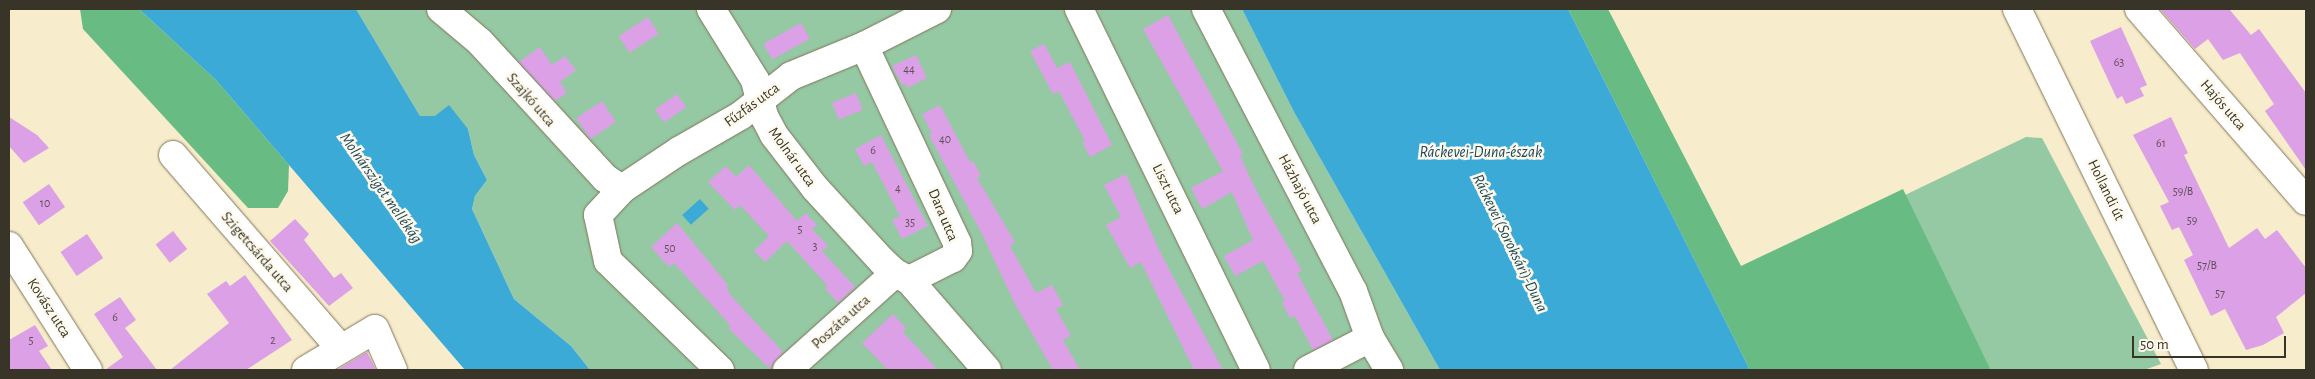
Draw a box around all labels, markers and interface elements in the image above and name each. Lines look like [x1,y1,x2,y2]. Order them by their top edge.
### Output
house number: 63 [2114,56,2124,70]
house number: 44 [903,63,915,77]
street label: Szajkó utca [503,69,559,131]
street label: Hajós utca [2196,76,2250,134]
street label: Fűzfás utca [721,79,783,131]
street label: Molnár utca [764,124,820,190]
water label: Molnársziget mellékág [336,129,426,247]
house number: 40 [939,133,951,147]
house number: 61 [2156,137,2166,151]
water label: Ráckevei-Duna-észak [1420,142,1542,162]
house number: 6 [870,144,876,158]
street label: Házhajó utca [1274,151,1326,227]
street label: Hollandi út [2084,157,2128,223]
street label: Liszt utca [1148,161,1188,217]
water label: Ráckevei (Soroksári)-Duna [1468,171,1552,315]
house number: 4 [895,182,901,196]
house number: 59/B [2173,185,2193,199]
street label: Dara utca [924,186,962,244]
house number: 10 [40,197,50,211]
street label: Szigetcsárda utca [217,208,297,296]
house number: 59 [2187,214,2197,228]
house number: 35 [905,216,915,230]
house number: 5 [797,223,803,237]
house number: 3 [813,240,817,254]
house number: 50 [664,242,676,256]
house number: 57/B [2197,259,2217,273]
street label: Kovász utca [23,275,75,341]
house number: 57 [2215,287,2225,301]
street label: Poszáta utca [808,291,874,353]
house number: 6 [112,311,118,325]
scale bar [2135,326,2289,358]
house number: 5 [28,334,34,348]
house number: 2 [270,334,276,348]
text: 50 m [2140,337,2169,352]

